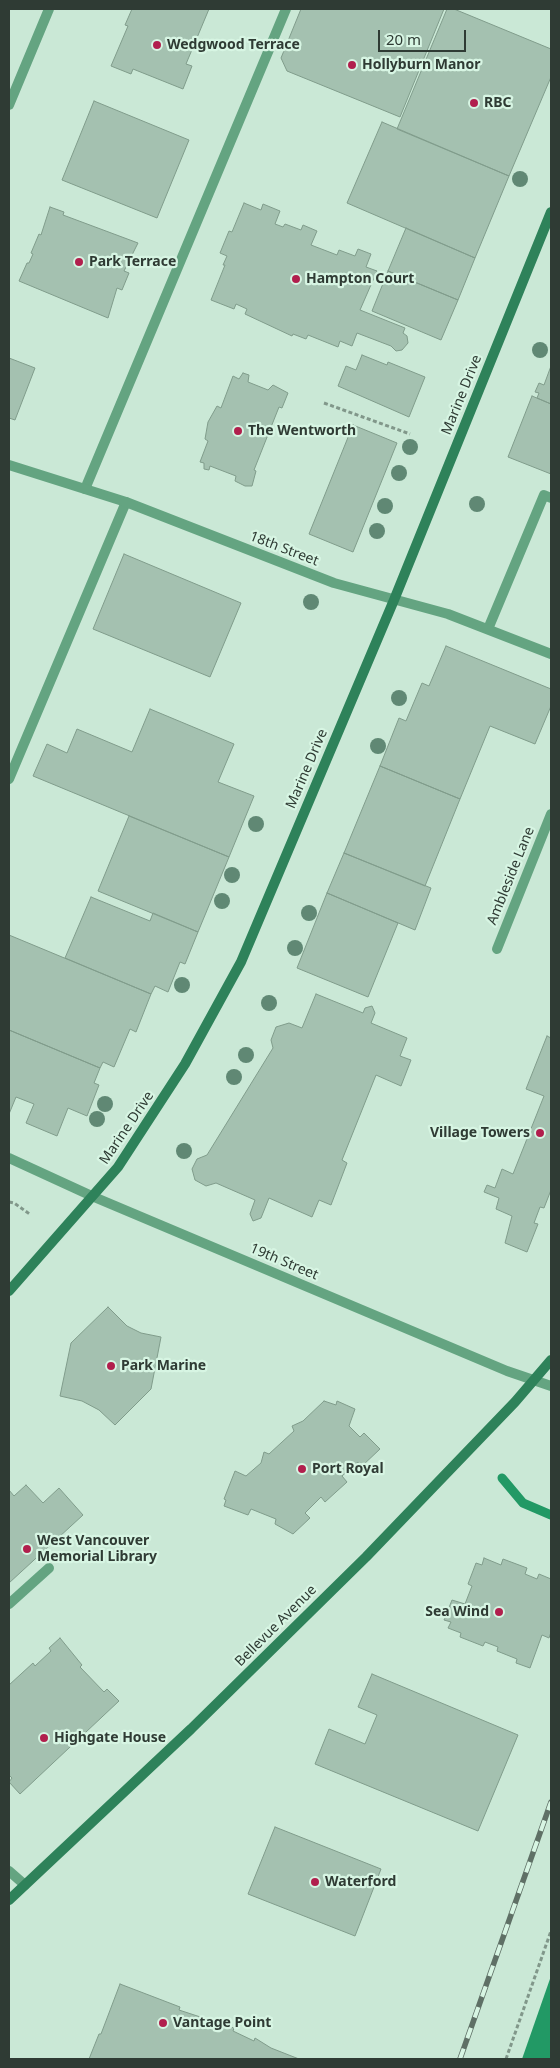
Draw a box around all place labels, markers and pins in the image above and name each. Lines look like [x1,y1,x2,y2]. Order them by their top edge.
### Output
place label: Wedgwood Terrace [167,37,300,53]
marker: Wedgwood Terrace [151,39,163,51]
place label: Hollyburn Manor [362,57,480,73]
marker: Hollyburn Manor [346,59,358,71]
place label: RBC [484,95,511,111]
marker: RBC [468,97,480,109]
place label: Park Terrace [89,254,176,270]
marker: Park Terrace [73,256,85,268]
place label: Hampton Court [306,271,414,287]
marker: Hampton Court [290,273,302,285]
place label: The Wentworth [248,423,356,439]
marker: The Wentworth [232,425,244,437]
place label: Village Towers [430,1125,530,1141]
marker: Village Towers [534,1127,546,1139]
place label: Park Marine [121,1358,206,1374]
marker: Park Marine [105,1360,117,1372]
place label: Port Royal [312,1461,384,1477]
marker: Port Royal [296,1463,308,1475]
place label: West Vancouver Memorial Library [37,1533,157,1565]
marker: West Vancouver Memorial Library [21,1543,33,1555]
place label: Sea Wind [425,1604,489,1620]
marker: Sea Wind [493,1606,505,1618]
place label: Highgate House [54,1730,166,1746]
marker: Highgate House [38,1732,50,1744]
place label: Waterford [325,1874,396,1890]
marker: Waterford [309,1876,321,1888]
place label: Vantage Point [173,2015,271,2031]
marker: Vantage Point [157,2017,169,2029]

